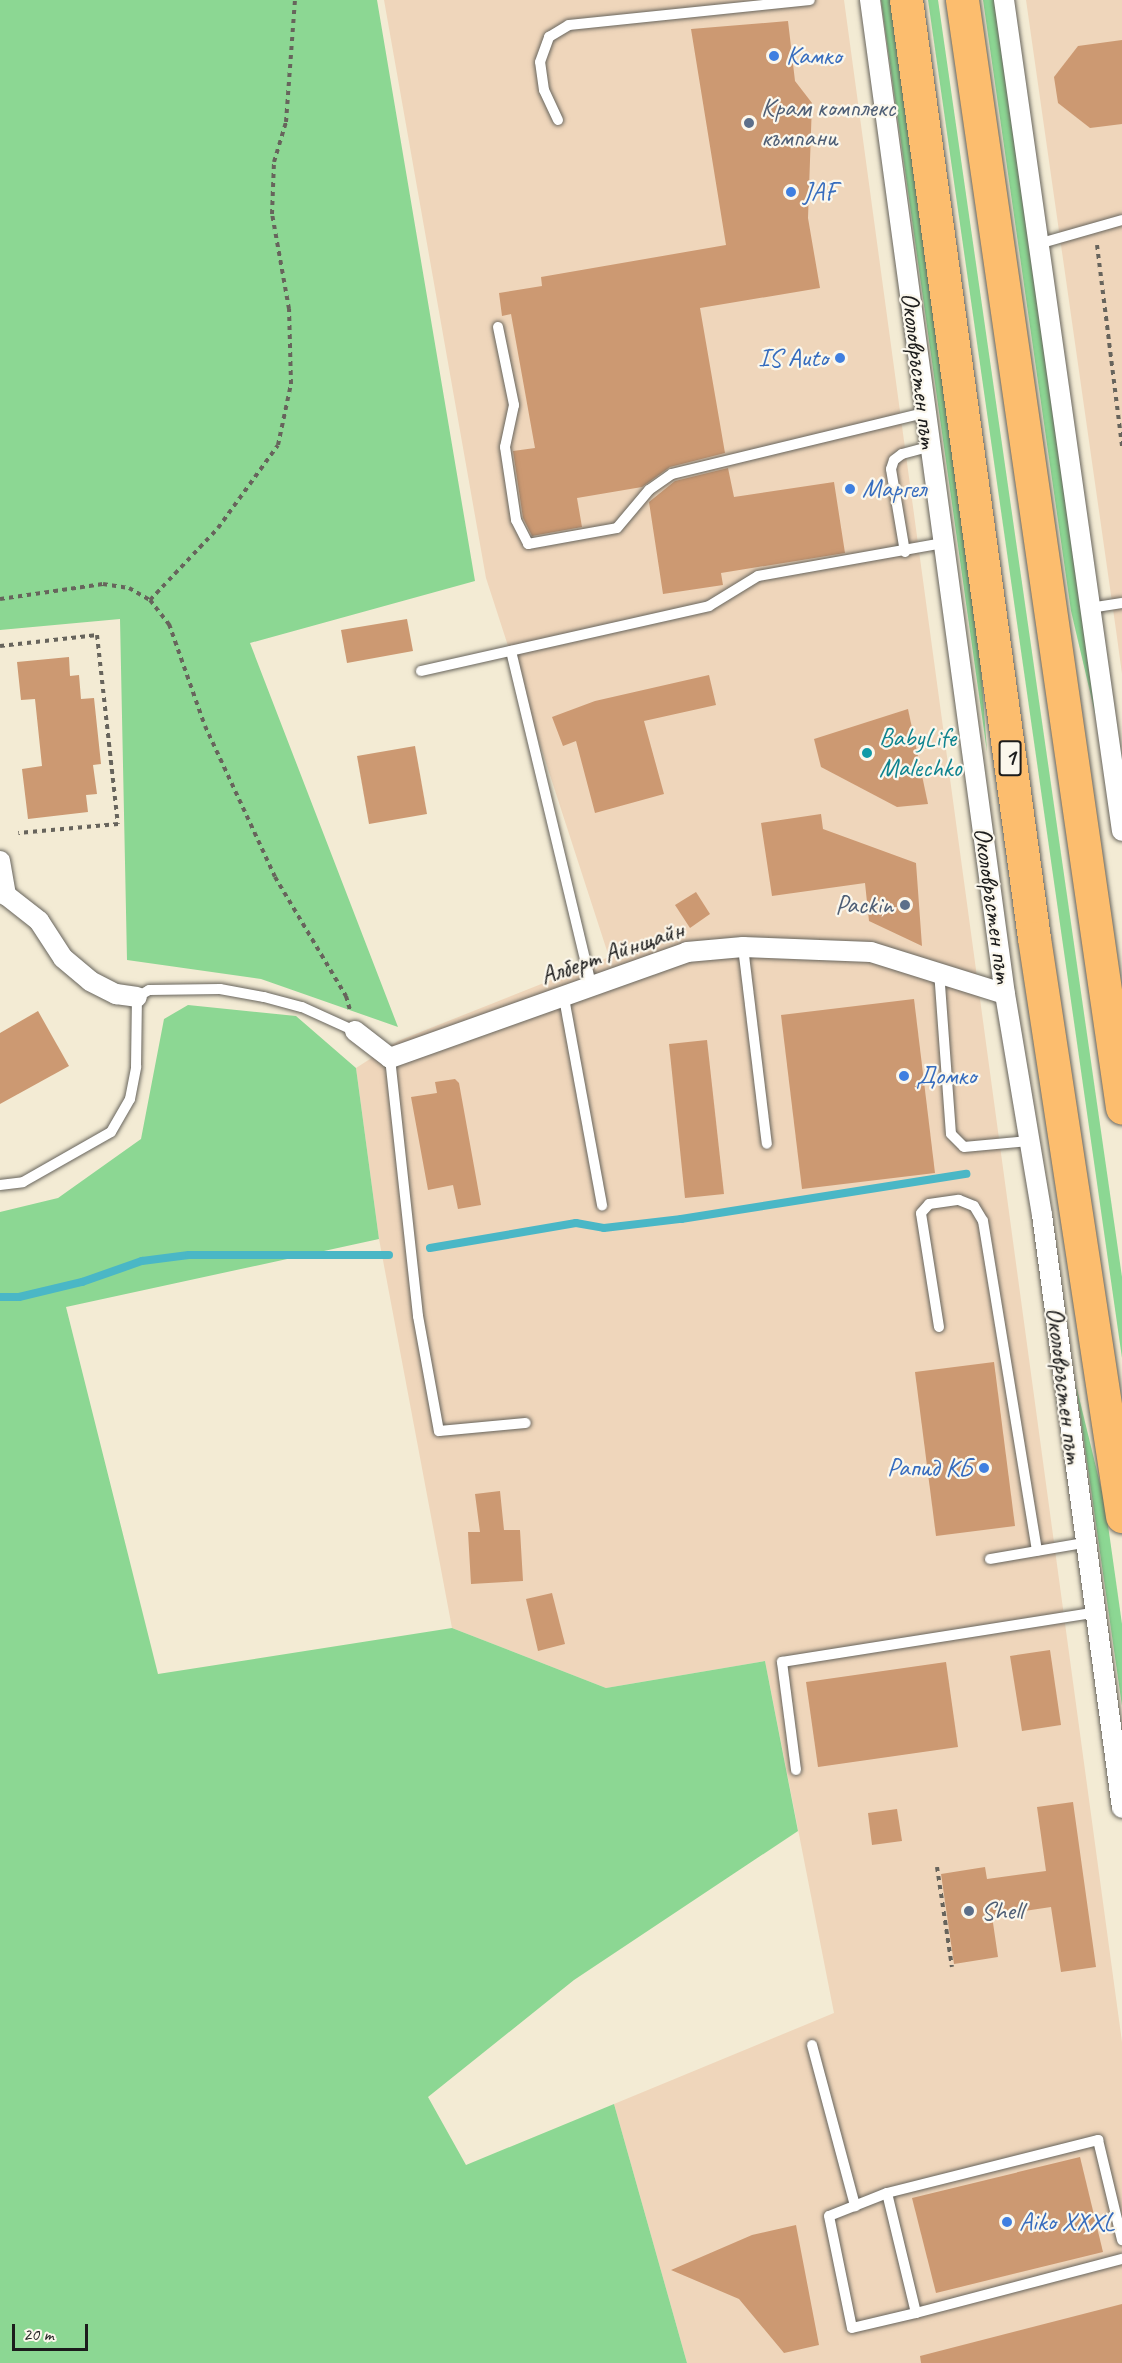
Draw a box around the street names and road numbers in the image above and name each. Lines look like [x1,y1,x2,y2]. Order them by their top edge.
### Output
street label: Околовръстен път [894,291,944,449]
road number: 1 [998,737,1022,779]
street label: Околовръстен път [967,825,1019,985]
street label: Алберт Айнщайн [536,914,688,992]
street label: Околовръстен път [1039,1306,1089,1464]

